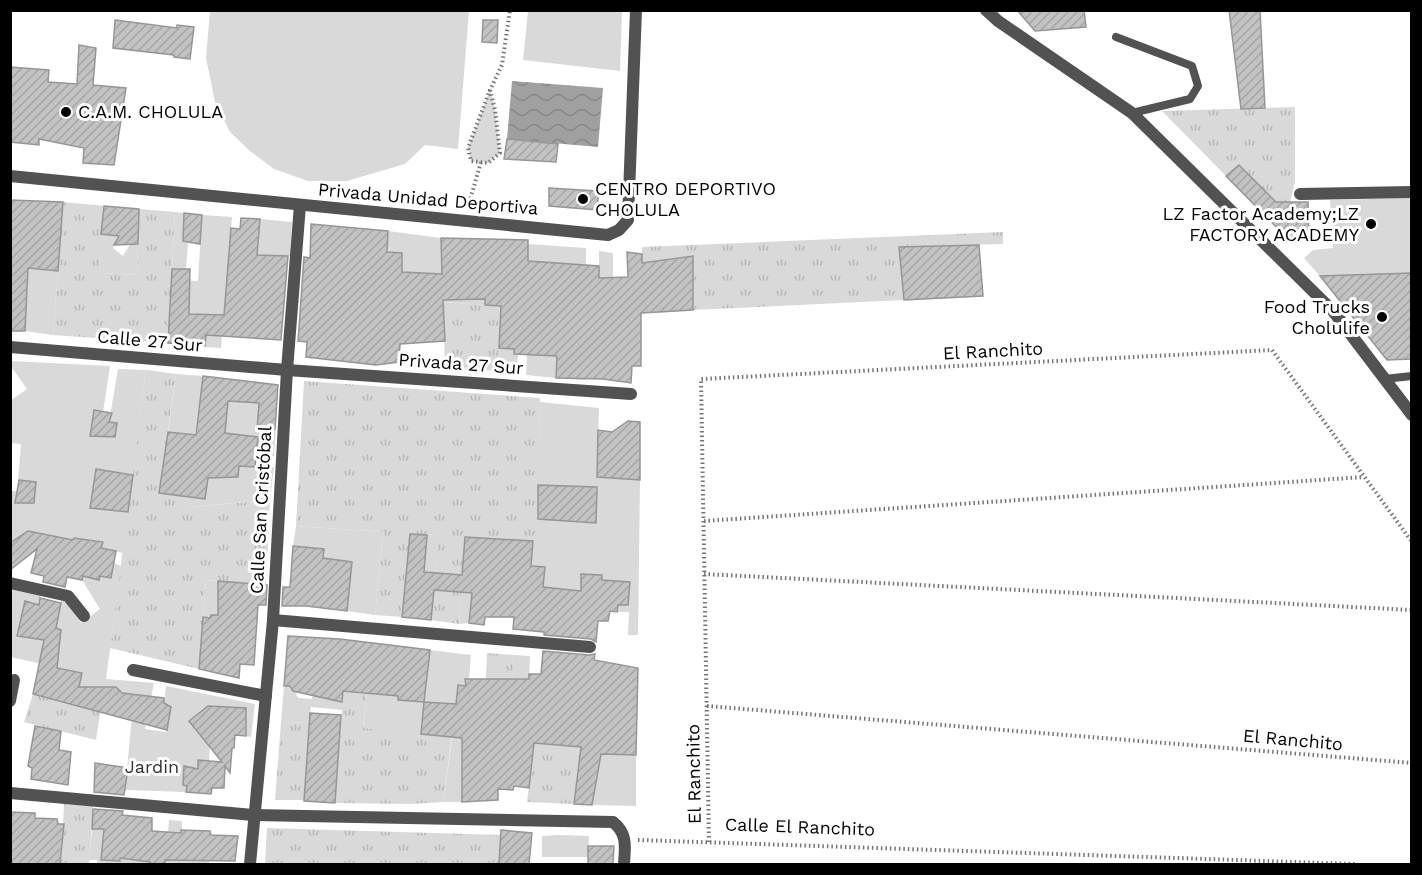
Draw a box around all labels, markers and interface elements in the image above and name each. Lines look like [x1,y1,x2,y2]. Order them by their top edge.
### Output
place label: C.A.M. CHOLULA [78,101,223,122]
marker: C.A.M. CHOLULA [59,105,73,119]
street label: Privada Unidad Deportiva [317,178,539,219]
place label: CENTRO DEPORTIVO CHOLULA [595,178,776,220]
marker: CENTRO DEPORTIVO CHOLULA [576,192,590,206]
place label: LZ Factor Academy;LZ FACTORY ACADEMY [1162,203,1360,245]
marker: LZ Factor Academy;LZ FACTORY ACADEMY [1364,217,1378,231]
place label: Food Trucks Cholulife [1264,296,1370,338]
marker: Food Trucks Cholulife [1375,310,1389,324]
street label: Calle 27 Sur [96,325,204,356]
street label: El Ranchito [942,337,1044,364]
street label: Privada 27 Sur [398,349,524,378]
street label: Calle San Cristóbal [246,425,275,595]
street label: El Ranchito [682,724,705,824]
street label: El Ranchito [1242,725,1344,754]
park label: Jardin [125,756,179,777]
street label: Calle El Ranchito [725,813,875,840]

